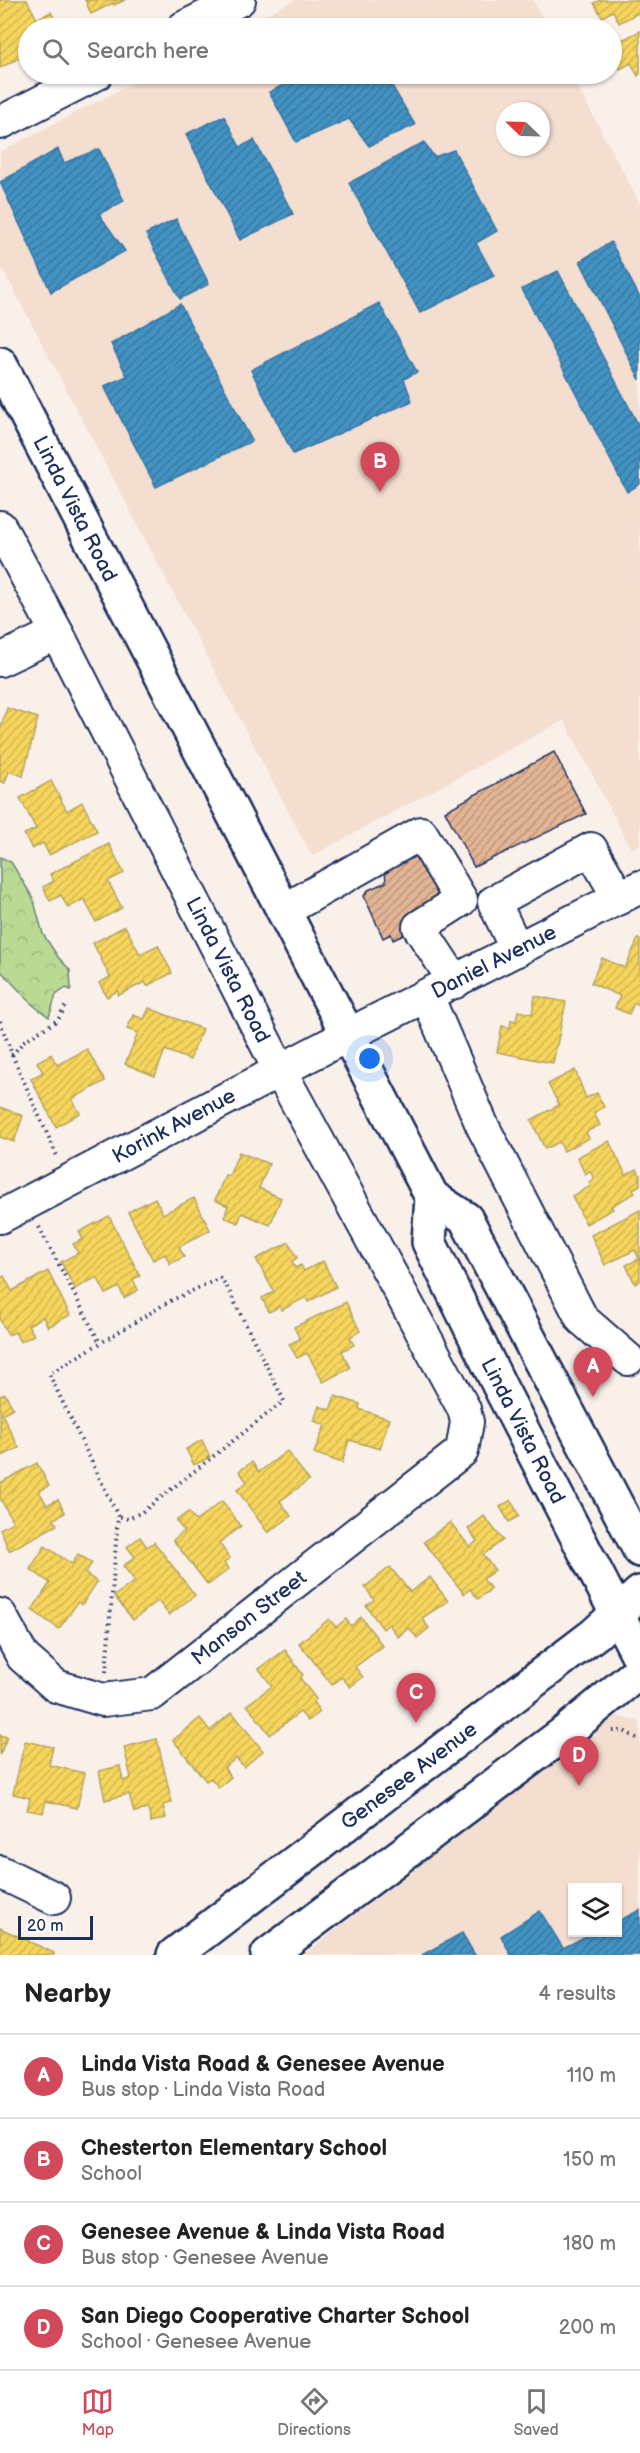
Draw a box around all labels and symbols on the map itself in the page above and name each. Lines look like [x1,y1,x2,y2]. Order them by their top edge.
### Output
north arrow [496,102,550,156]
street label: Linda Vista Road [27,432,123,586]
pin: B [360,442,400,492]
street label: Linda Vista Road [180,893,276,1047]
street label: Daniel Avenue [427,920,561,1004]
your location [355,1044,384,1073]
street label: Korink Avenue [108,1083,240,1169]
pin: A [574,1348,612,1397]
street label: Linda Vista Road [475,1354,571,1508]
street label: Manson Street [187,1565,312,1671]
pin: C [396,1674,436,1723]
street label: Genesee Avenue [336,1717,482,1835]
pin: D [560,1736,598,1786]
scale bar [18,1913,93,1940]

